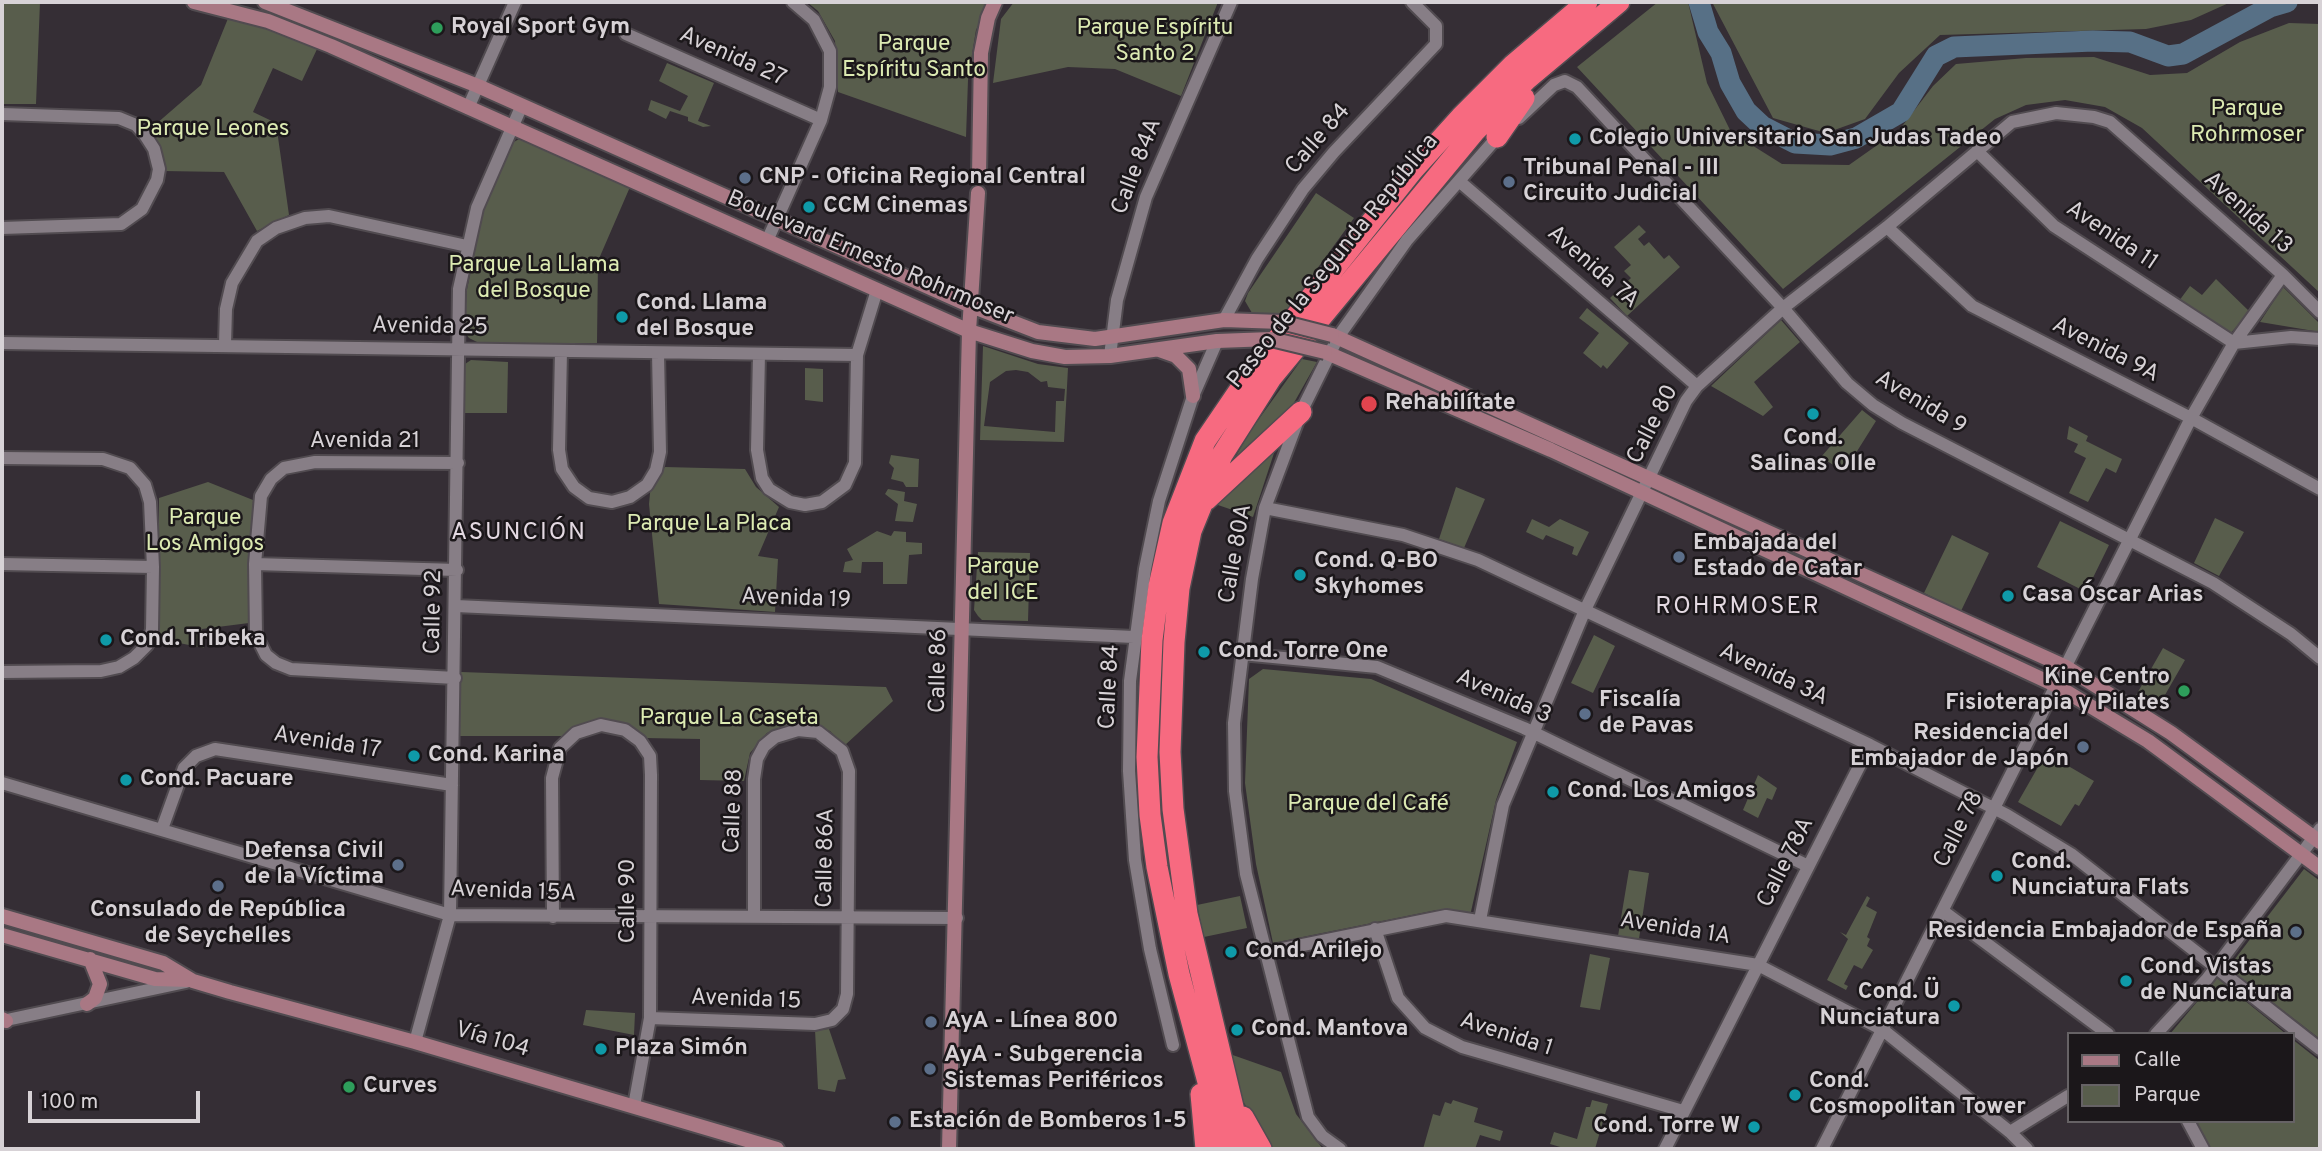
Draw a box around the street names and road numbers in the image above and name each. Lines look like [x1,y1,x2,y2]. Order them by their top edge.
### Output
street label: Avenida 27 [674,22,790,94]
street label: Calle 84 [1281,99,1357,181]
street label: Calle 84A [1107,115,1169,219]
street label: Paseo de la Segunda República [1223,129,1445,395]
street label: Avenida 13 [2197,167,2297,261]
street label: Boulevard Ernesto Rohrmoser [722,186,1018,332]
street label: Avenida 11 [2060,196,2162,278]
street label: Avenida 7A [1540,221,1644,315]
street label: Avenida 9A [2047,312,2163,390]
street label: Avenida 25 [372,313,488,343]
street label: Avenida 9 [1869,366,1971,442]
street label: Calle 80 [1622,381,1686,469]
street label: Avenida 21 [310,428,420,456]
street label: Calle 80A [1215,502,1259,606]
street label: Calle 92 [420,569,450,655]
street label: Avenida 19 [740,584,852,616]
street label: Calle 86 [925,628,955,714]
street label: Avenida 3A [1714,639,1832,713]
street label: Calle 84 [1095,644,1127,730]
street label: Avenida 3 [1451,665,1555,731]
street label: Avenida 17 [271,722,383,766]
street label: Calle 88 [720,768,750,854]
street label: Calle 78 [1929,787,1991,873]
street label: Calle 86A [812,808,842,908]
street label: Calle 78A [1753,813,1821,913]
street label: Calle 90 [615,858,643,944]
street label: Avenida 15A [450,877,576,909]
street label: Avenida 1A [1618,908,1732,952]
street label: Avenida 15 [690,985,802,1017]
street label: Avenida 1 [1456,1008,1556,1064]
street label: Vía 104 [452,1017,532,1065]

